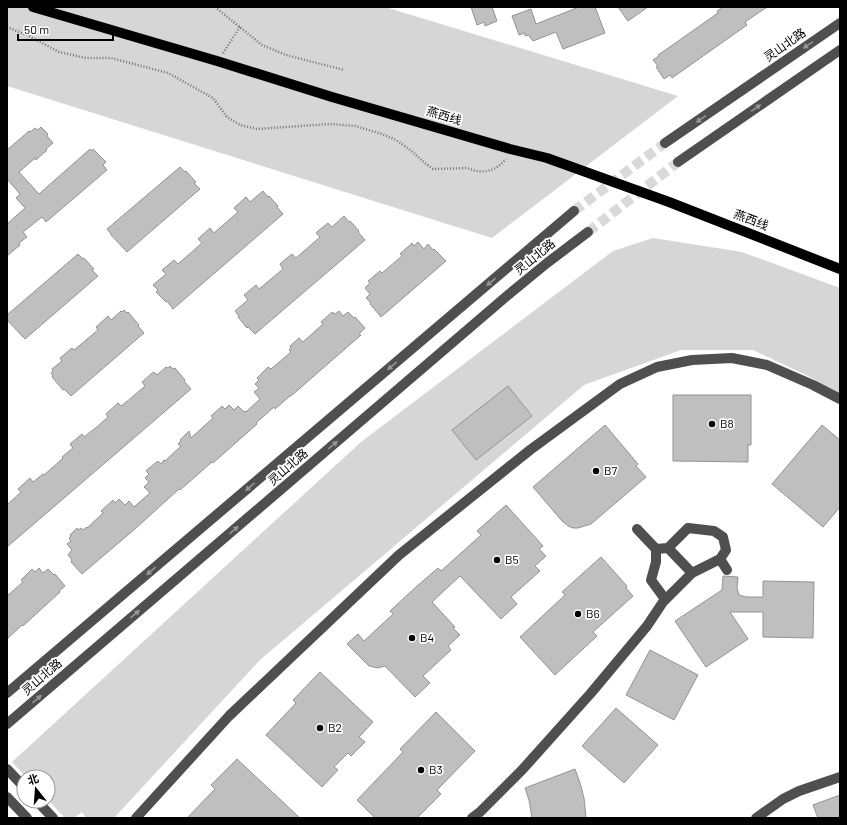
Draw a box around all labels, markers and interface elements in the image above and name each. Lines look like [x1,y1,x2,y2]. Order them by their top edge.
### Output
scale bar [18,16,113,42]
text: 50 m [24,22,49,36]
street label: 灵山北路 [761,25,808,64]
one-way arrow [803,41,813,49]
street label: 燕西线 [425,103,464,127]
one-way arrow [751,104,762,112]
one-way arrow [696,115,706,123]
street label: 燕西线 [732,206,771,232]
street label: 灵山北路 [511,236,557,277]
one-way arrow [486,278,496,287]
one-way arrow [387,362,397,371]
place label: B8 [720,416,734,430]
marker: B8 [707,419,717,429]
one-way arrow [328,441,338,450]
street label: 灵山北路 [265,445,310,487]
place label: B7 [604,463,618,477]
marker: B7 [591,466,601,476]
one-way arrow [245,482,255,491]
one-way arrow [229,525,240,534]
place label: B5 [505,552,519,566]
marker: B5 [492,555,502,565]
one-way arrow [146,566,156,575]
place label: B6 [586,606,600,620]
marker: B6 [573,609,583,619]
one-way arrow [130,610,141,619]
place label: B4 [420,630,434,644]
marker: B4 [407,633,417,643]
street label: 灵山北路 [19,655,64,697]
one-way arrow [31,694,42,703]
place label: B2 [328,720,342,734]
marker: B2 [315,723,325,733]
place label: B3 [429,762,443,776]
marker: B3 [416,765,426,775]
north arrow [16,769,56,809]
text: 北 [26,771,40,787]

